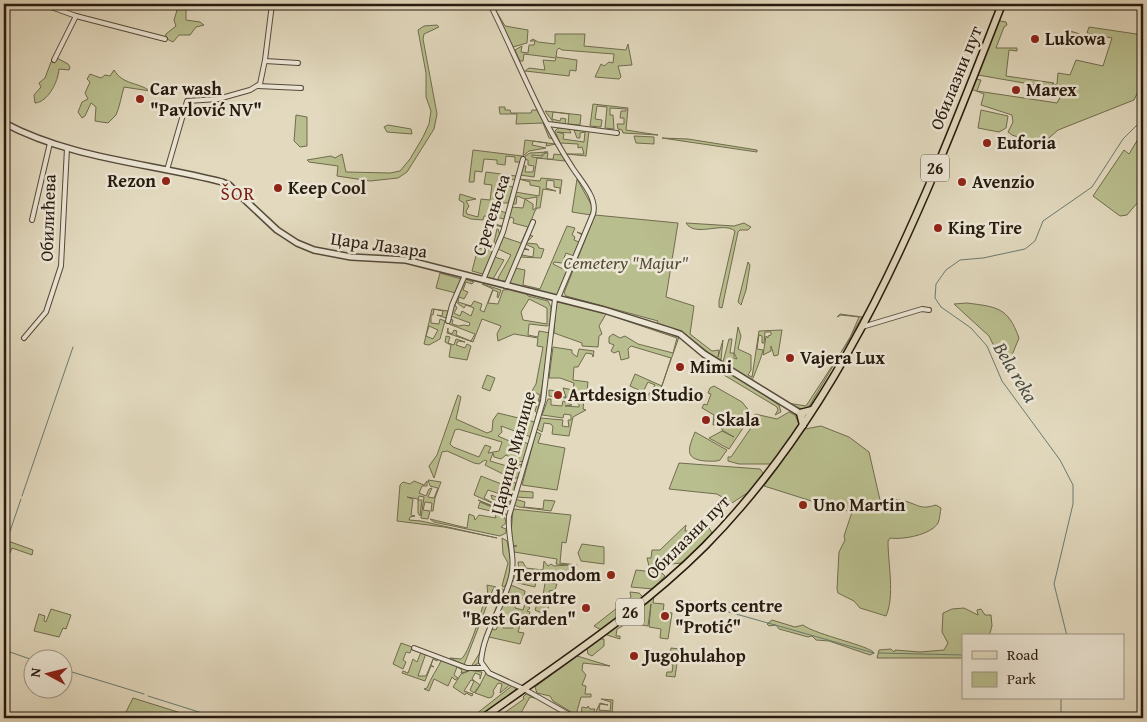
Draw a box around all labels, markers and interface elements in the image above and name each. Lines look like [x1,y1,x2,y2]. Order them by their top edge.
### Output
street label: Обилазни пут [922,21,989,134]
place label: Lukowa [1045,25,1107,52]
marker: Lukowa [1029,33,1041,45]
place label: Car wash "Pavlović NV" [150,75,262,123]
place label: Marex [1026,76,1077,103]
marker: Marex [1010,84,1022,96]
marker: Car wash "Pavlović NV" [134,93,146,105]
place label: Euforia [997,129,1057,156]
marker: Euforia [981,137,993,149]
road number: 26 [921,154,949,182]
place label: Rezon [107,167,156,194]
place label: Avenzio [972,168,1035,195]
street label: Сретењска [465,170,517,259]
street label: Обилићева [32,173,63,262]
place label: Keep Cool [288,174,367,201]
marker: Rezon [160,175,172,187]
marker: Avenzio [956,176,968,188]
district label: ŠOR [221,179,255,207]
marker: Keep Cool [272,182,284,194]
place label: King Tire [948,214,1022,241]
marker: King Tire [932,222,944,234]
street label: Цара Лазара [329,224,429,265]
park label: Cemetery "Majur" [563,249,689,276]
water label: Bela reka [986,336,1045,408]
place label: Vajera Lux [800,344,885,371]
marker: Vajera Lux [784,352,796,364]
place label: Mimi [690,353,732,380]
marker: Mimi [674,361,686,373]
place label: Artdesign Studio [568,381,704,408]
street label: Царице Милице [483,388,542,518]
marker: Artdesign Studio [552,389,564,401]
place label: Skala [716,406,760,433]
marker: Skala [700,414,712,426]
street label: Обилазни пут [639,488,736,585]
place label: Uno Martin [813,491,906,518]
marker: Uno Martin [797,499,809,511]
place label: Termodom [514,561,602,588]
marker: Termodom [605,569,617,581]
place label: Garden centre "Best Garden" [462,584,576,632]
place label: Sports centre "Protić" [675,592,783,640]
road number: 26 [616,598,644,626]
marker: Garden centre "Best Garden" [580,602,592,614]
marker: Sports centre "Protić" [659,610,671,622]
legend [962,634,1124,700]
place label: Jugohulahop [641,642,746,669]
text: Road [1007,644,1038,665]
north arrow [22,650,72,700]
marker: Jugohulahop [628,650,640,662]
text: N [25,666,46,678]
text: Park [1007,668,1036,689]

